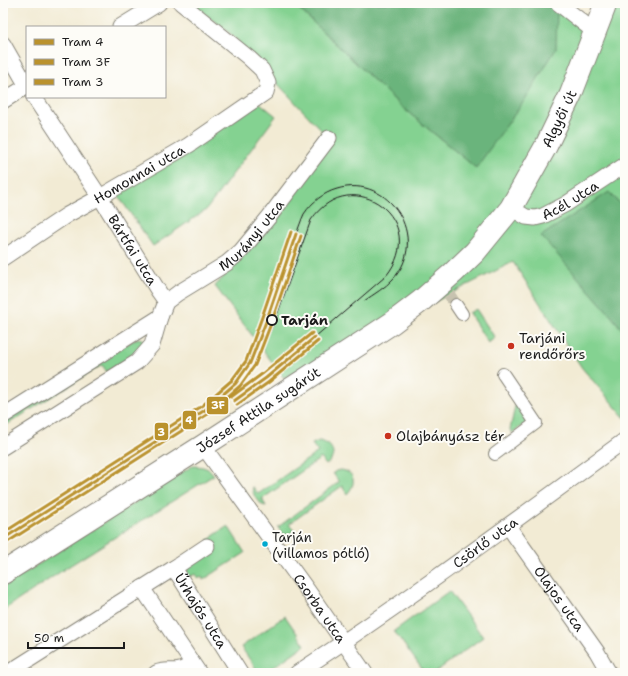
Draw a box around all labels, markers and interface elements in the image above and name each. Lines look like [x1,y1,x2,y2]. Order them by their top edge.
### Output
legend [26,26,166,98]
text: Tram 4 [62,34,104,50]
text: Tram 3F [62,54,111,70]
text: Tram 3 [62,74,104,90]
street label: Algyői út [538,88,581,151]
street label: Homonnai utca [90,140,188,208]
street label: Acél utca [538,176,602,224]
street label: Murányi utca [215,196,288,275]
street label: Bártfai utca [104,211,162,289]
place label: Tarján [281,311,328,329]
marker: Tarján [266,314,278,326]
place label: Tarjáni rendőrőrs [519,329,586,363]
marker: Tarjáni rendőrőrs [506,341,516,351]
street label: József Attila sugárút [193,363,324,457]
line badge: 3F [206,396,229,415]
text: 3F [211,398,226,413]
line badge: 4 [182,410,197,430]
text: 4 [185,413,193,428]
line badge: 3 [154,422,169,441]
text: 3 [157,425,165,440]
place label: Olajbányász tér [396,427,505,445]
marker: Olajbányász tér [383,431,393,441]
street label: Csörlő utca [449,513,521,572]
place label: Tarján (villamos pótló) [272,529,369,562]
marker: Tarján (villamos pótló) [260,539,270,549]
street label: Olajos utca [530,562,589,635]
street label: Űrhajós utca [171,570,231,652]
street label: Csorba utca [289,570,350,647]
scale bar [28,624,124,650]
text: 50 m [34,630,64,646]

